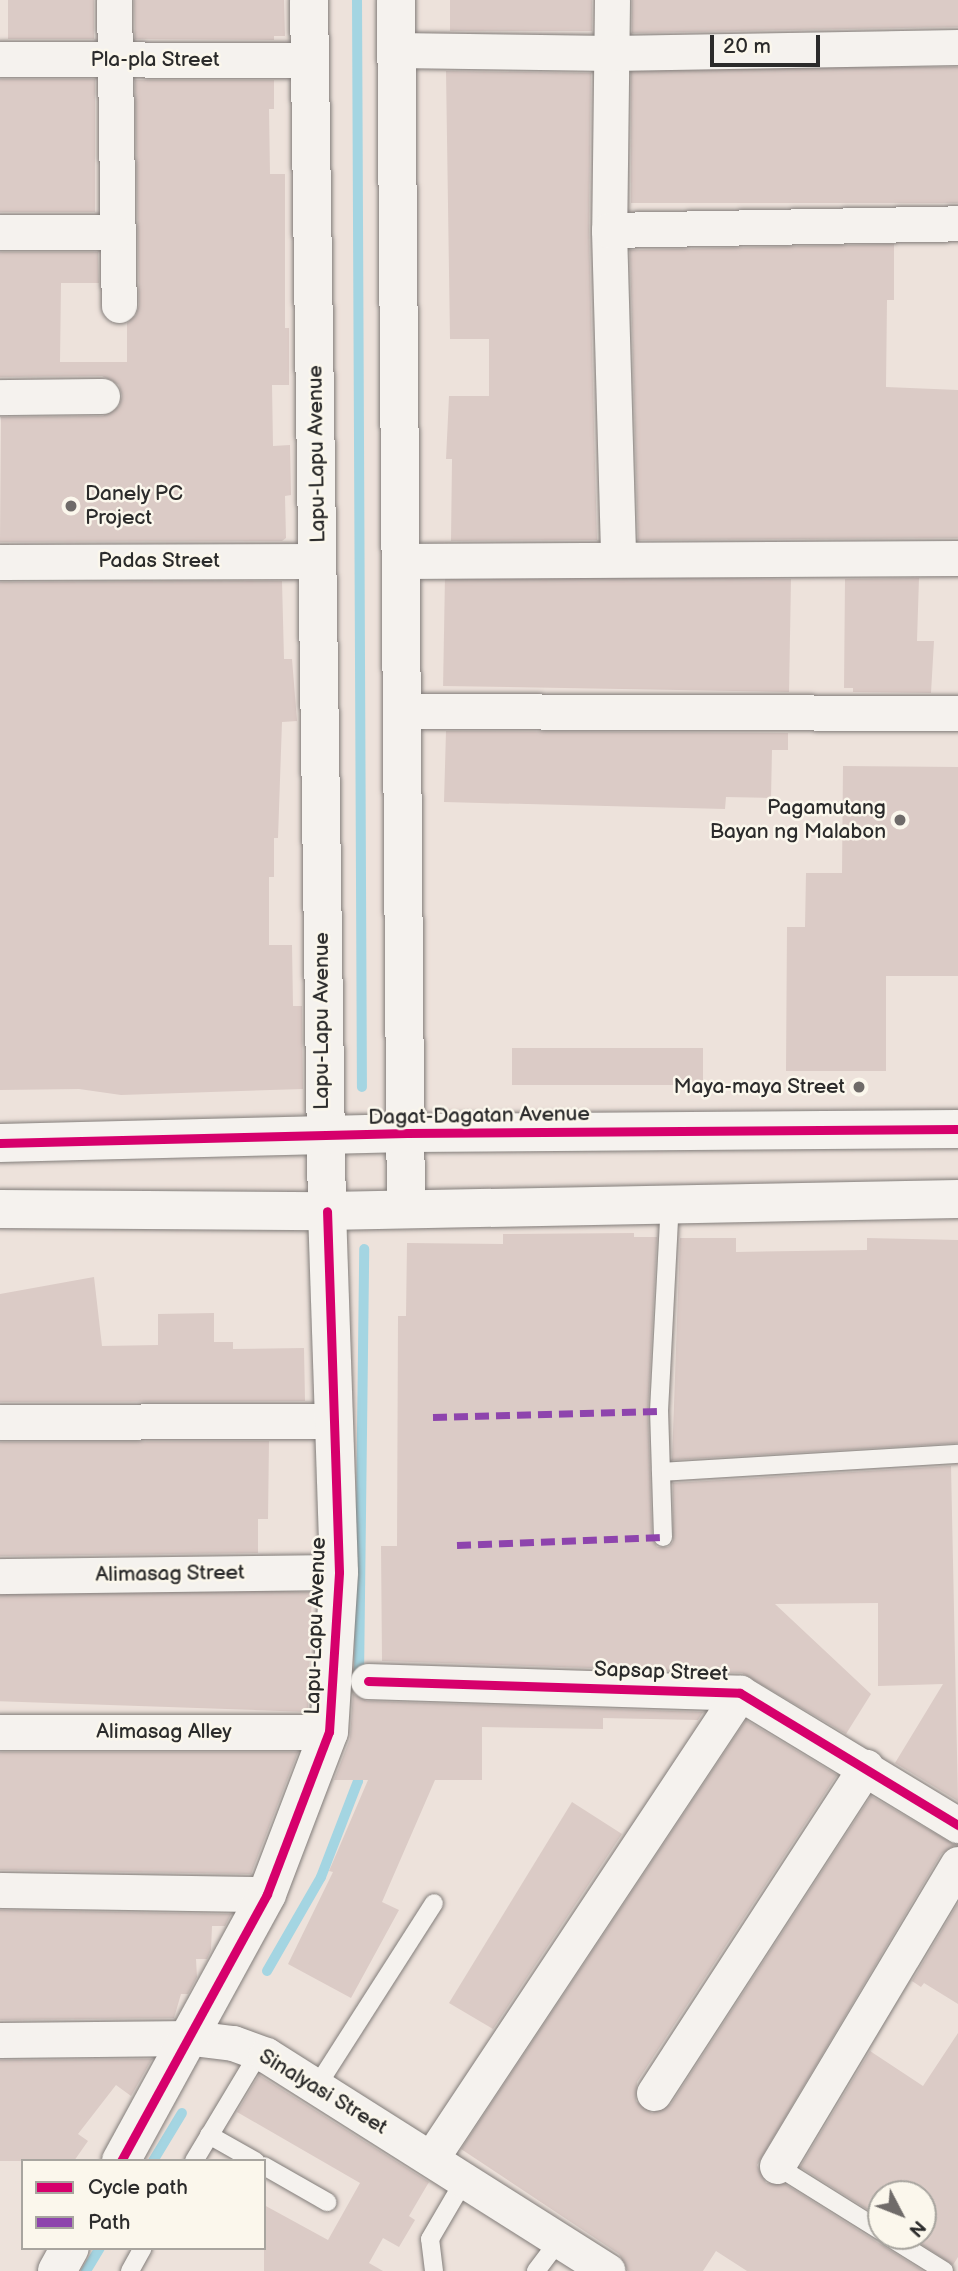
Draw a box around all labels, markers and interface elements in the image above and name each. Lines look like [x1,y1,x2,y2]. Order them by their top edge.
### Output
scale bar [713,21,823,65]
text: 20 m [723,34,771,59]
street label: Pla-pla Street [90,47,220,73]
street label: Lapu-Lapu Avenue [303,365,331,543]
place label: Danely PC Project [85,481,184,531]
marker: Danely PC Project [63,498,79,514]
street label: Padas Street [98,548,220,574]
place label: Pagamutang Bayan ng Malabon [710,795,886,845]
marker: Pagamutang Bayan ng Malabon [892,812,908,828]
street label: Lapu-Lapu Avenue [309,932,335,1110]
place label: Maya-maya Street [673,1074,845,1100]
marker: Maya-maya Street [851,1079,867,1095]
street label: Dagat-Dagatan Avenue [368,1101,590,1131]
street label: Lapu-Lapu Avenue [300,1537,332,1715]
street label: Alimasag Street [95,1560,245,1588]
street label: Sapsap Street [593,1657,729,1687]
street label: Alimasag Alley [96,1719,232,1745]
street label: Sinalyasi Street [254,2044,392,2140]
legend [21,2159,266,2250]
text: Cycle path [88,2175,188,2200]
north arrow [867,2180,937,2250]
text: Path [88,2210,130,2235]
text: N [903,2215,930,2241]

